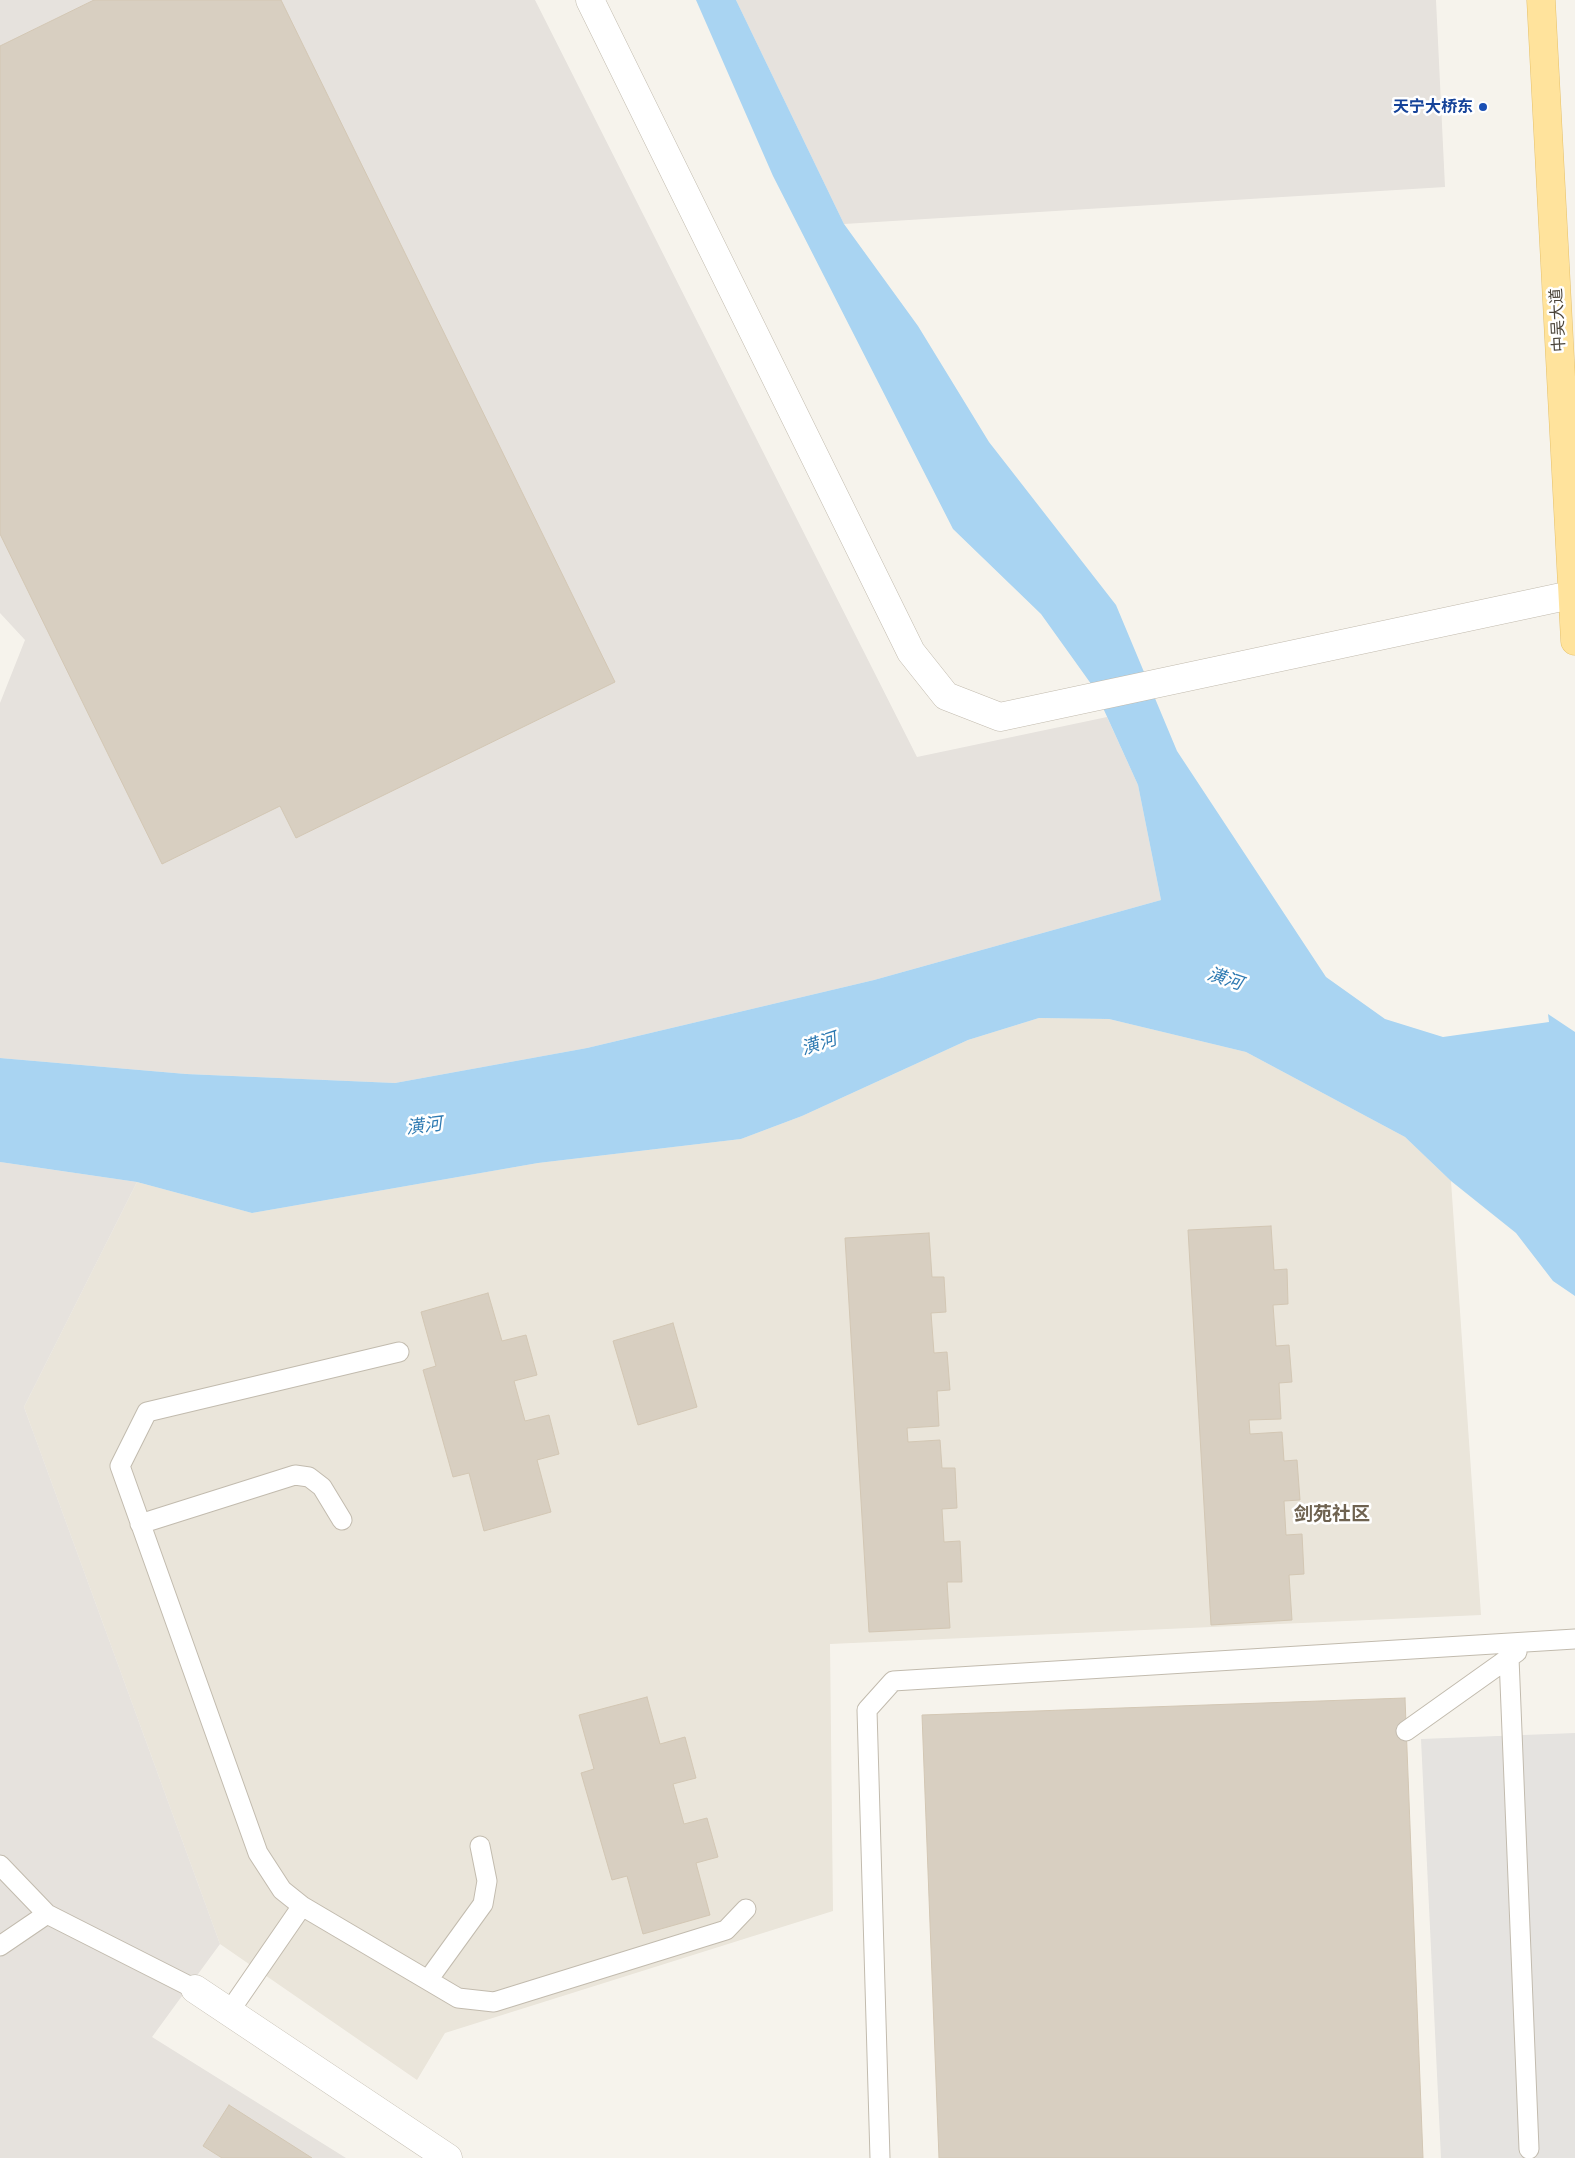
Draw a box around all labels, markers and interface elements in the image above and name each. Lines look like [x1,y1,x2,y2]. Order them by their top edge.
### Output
place label: 天宁大桥东 [1393,97,1473,117]
marker: 天宁大桥东 [1477,101,1489,113]
street label: 中吴大道 [1547,288,1569,352]
water label: 潢河 [1205,963,1245,995]
water label: 潢河 [799,1028,839,1060]
water label: 潢河 [405,1113,443,1139]
district label: 剑苑社区 [1294,1503,1370,1525]

